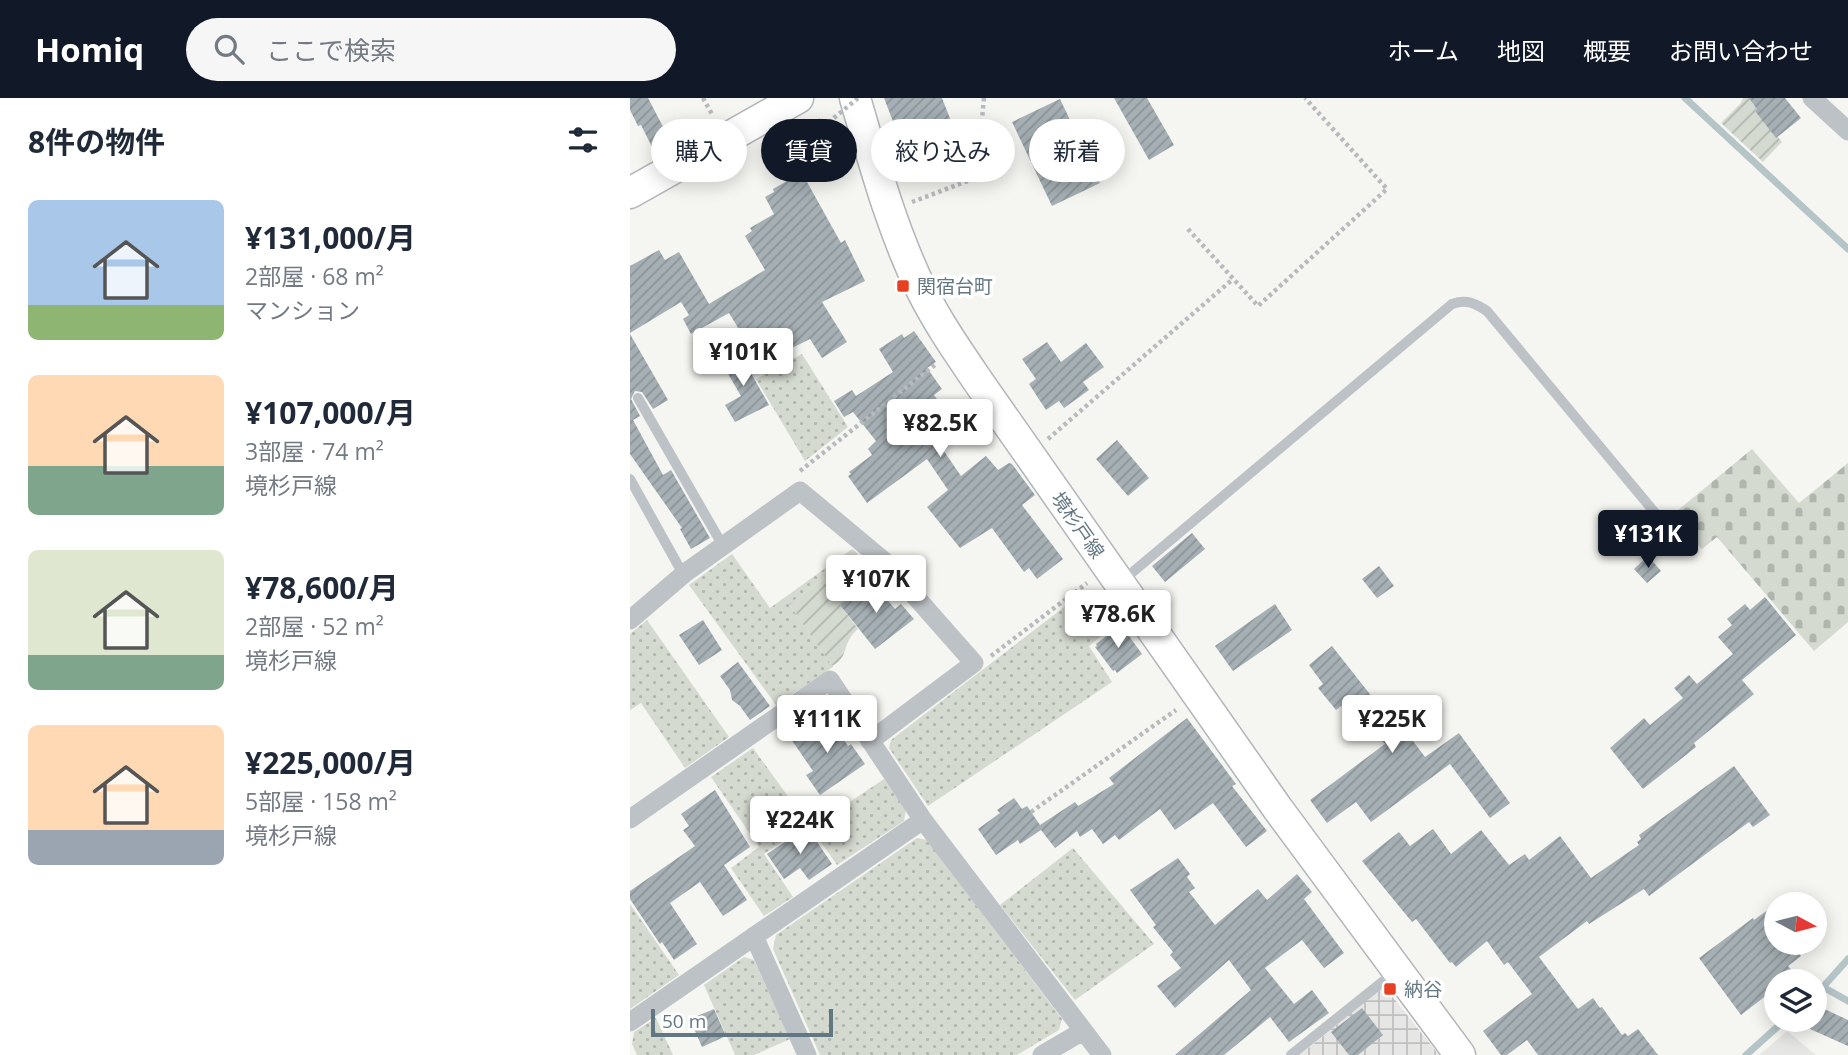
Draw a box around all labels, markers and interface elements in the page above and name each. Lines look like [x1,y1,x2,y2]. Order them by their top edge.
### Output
search box [186,18,676,81]
text: Homiq [35,27,144,72]
icon: search [210,30,248,68]
text: ここで検索 [266,32,396,68]
text: ホーム [1388,34,1459,67]
text: 地図 [1497,34,1545,67]
text: 概要 [1583,34,1631,67]
text: お問い合わせ [1669,34,1813,67]
chip: 購入 [651,119,747,182]
chip: 賃貸 [761,119,857,182]
chip: 絞り込み [871,119,1015,182]
chip: 新着 [1029,119,1125,182]
text: 8件の物件 [28,121,165,162]
icon: filters [564,121,602,159]
text: ¥131,000/月 [245,217,416,258]
icon: home [84,228,168,312]
text: 2部屋 · 68 m² [245,260,384,292]
place label: 関宿台町 [917,273,993,299]
marker: 関宿台町 [895,278,911,294]
text: マンション [245,294,360,326]
pin: ¥101K [694,328,792,388]
text: ¥101K [709,335,777,367]
text: ¥107,000/月 [245,392,416,433]
pin: ¥82.5K [883,400,997,459]
icon: home [84,403,168,487]
text: ¥82.5K [903,406,977,438]
text: 3部屋 · 74 m² [245,435,384,467]
text: 境杉戸線 [245,469,337,501]
street label: 境杉戸線 [1046,486,1110,564]
pin: ¥131K [1599,510,1697,570]
text: ¥131K [1614,517,1682,549]
pin: ¥107K [827,556,925,615]
text: ¥107K [842,562,910,594]
text: ¥78,600/月 [245,567,399,608]
icon: home [84,578,168,662]
pin: ¥78.6K [1061,590,1175,650]
text: ¥78.6K [1081,597,1155,629]
text: 2部屋 · 52 m² [245,610,384,642]
text: 境杉戸線 [245,644,337,676]
pin: ¥111K [778,696,876,755]
pin: ¥225K [1343,696,1441,755]
text: ¥111K [793,702,861,734]
text: ¥225K [1358,702,1426,734]
text: ¥225,000/月 [245,742,416,783]
icon: home [84,753,168,837]
text: 5部屋 · 158 m² [245,785,397,817]
pin: ¥224K [751,796,849,856]
text: ¥224K [766,803,834,835]
text: 境杉戸線 [245,819,337,851]
north arrow [1764,892,1827,956]
map controls [1764,892,1827,1032]
button: layers [1764,969,1827,1032]
place label: 納谷 [1404,976,1442,1002]
marker: 納谷 [1382,981,1398,997]
scale bar [651,1006,833,1038]
text: 50 m [662,1008,706,1034]

